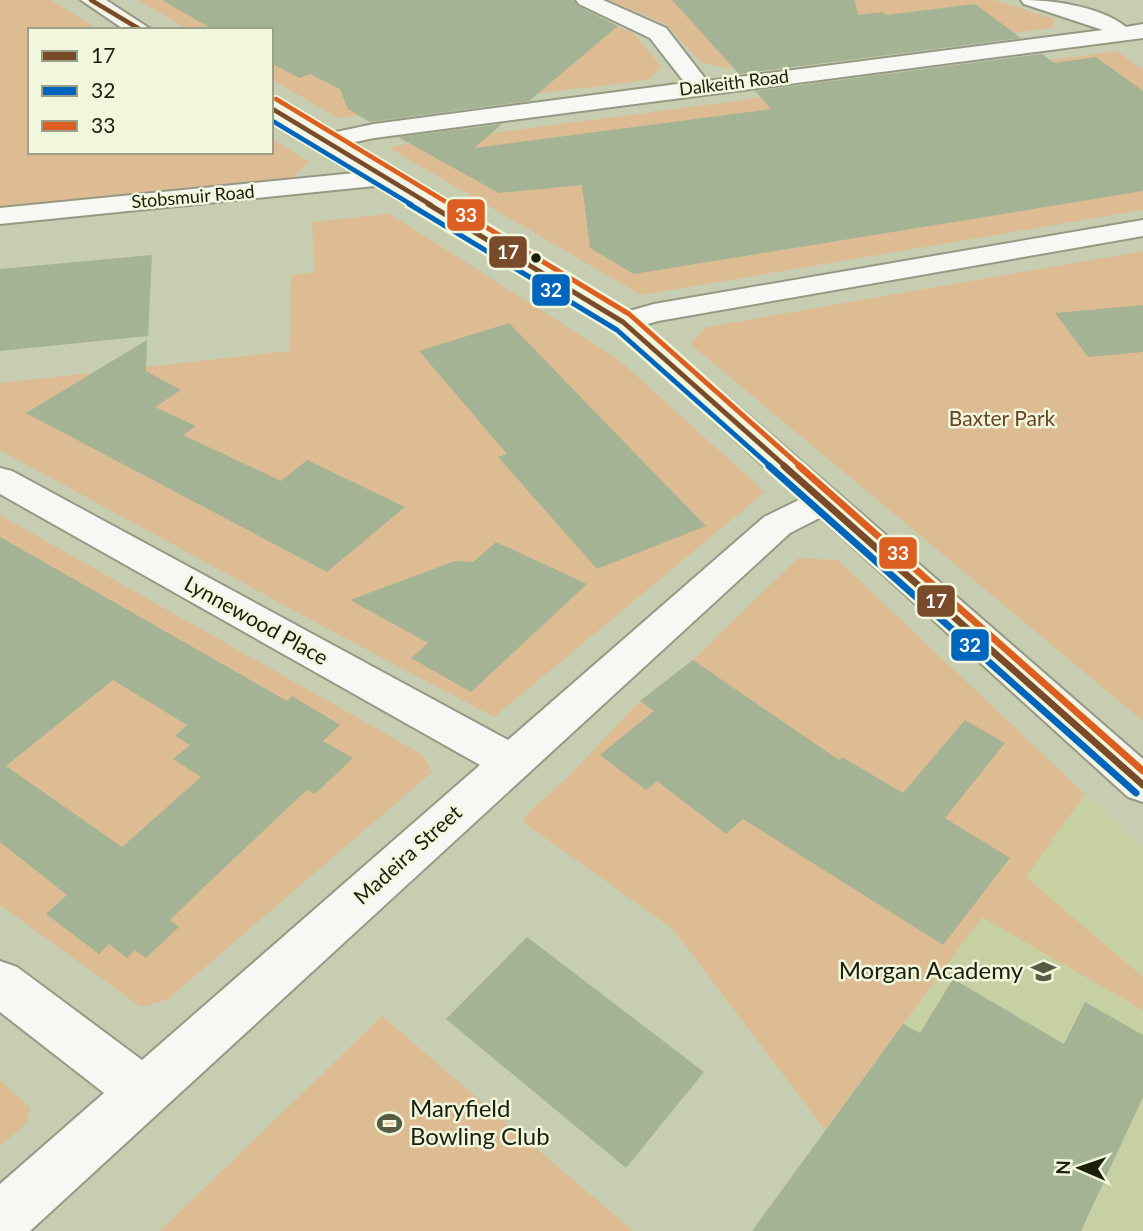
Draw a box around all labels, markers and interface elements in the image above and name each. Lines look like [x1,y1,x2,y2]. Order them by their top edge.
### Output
legend [28,28,273,154]
text: 17 [91,42,115,67]
street label: Dalkeith Road [678,64,790,100]
text: 32 [91,77,115,102]
text: 33 [91,112,115,137]
street label: Stobsmuir Road [130,180,255,212]
line badge: 33 [446,198,486,232]
text: 33 [455,203,477,226]
line badge: 17 [488,235,528,269]
text: 17 [497,240,519,263]
unlabelled marker [529,251,543,265]
line badge: 32 [531,273,571,307]
text: 32 [540,278,562,301]
park label: Baxter Park [949,405,1056,430]
line badge: 33 [878,536,918,570]
text: 33 [887,541,909,564]
street label: Lynnewood Place [181,570,333,669]
line badge: 17 [916,584,956,618]
text: 17 [925,589,947,612]
line badge: 32 [950,628,990,662]
text: 32 [959,633,981,656]
street label: Madeira Street [348,799,466,909]
place label: Morgan Academy [839,955,1024,984]
school or university icon: Morgan Academy [1029,957,1057,985]
place label: Maryfield Bowling Club [410,1093,550,1150]
sports icon: Maryfield Bowling Club [376,1109,404,1137]
north arrow [1045,1133,1115,1203]
text: N [1051,1160,1074,1175]

